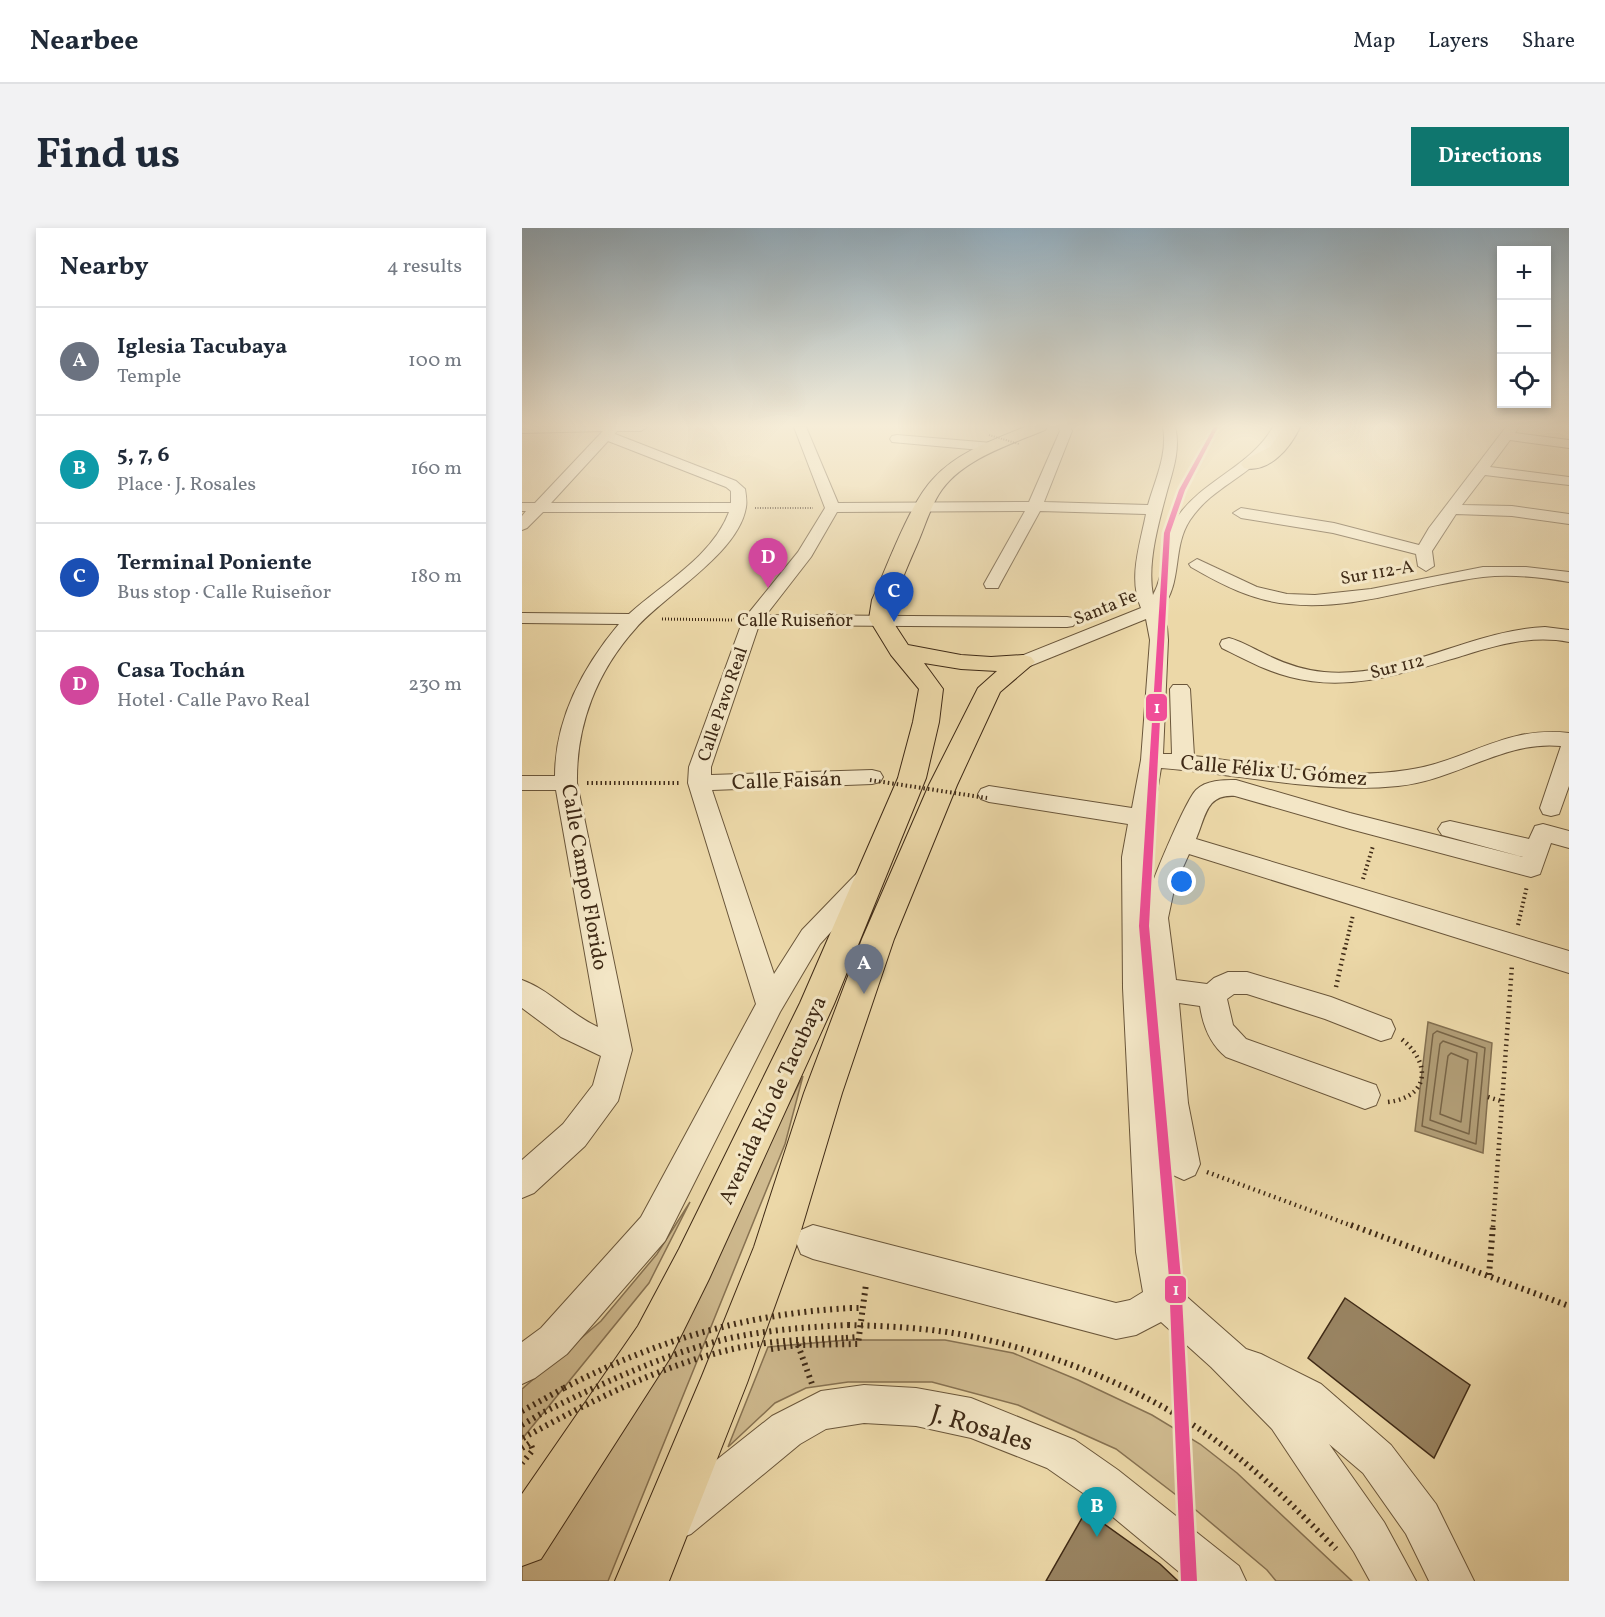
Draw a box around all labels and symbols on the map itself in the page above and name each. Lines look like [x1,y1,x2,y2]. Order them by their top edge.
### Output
pin: D [748,538,788,588]
street label: Sur 112-A [1339,555,1416,592]
pin: C [874,572,914,622]
street label: Santa Fe [1070,584,1141,632]
street label: Calle Ruiseñor [737,609,853,634]
street label: Calle Pavo Real [692,644,755,765]
street label: Sur 112 [1368,649,1427,686]
line badge: 1 [1145,693,1168,722]
text: 1 [1154,698,1160,720]
street label: Calle Félix U. Gómez [1179,749,1369,794]
street label: Calle Faisán [731,765,843,798]
street label: Calle Campo Florido [553,782,614,973]
your location [1167,867,1196,896]
pin: A [844,944,884,994]
street label: Avenida Río de Tacubaya [712,992,834,1210]
line badge: 1 [1164,1275,1187,1304]
text: 1 [1173,1280,1179,1302]
street label: J. Rosales [926,1396,1037,1462]
pin: B [1078,1488,1116,1537]

